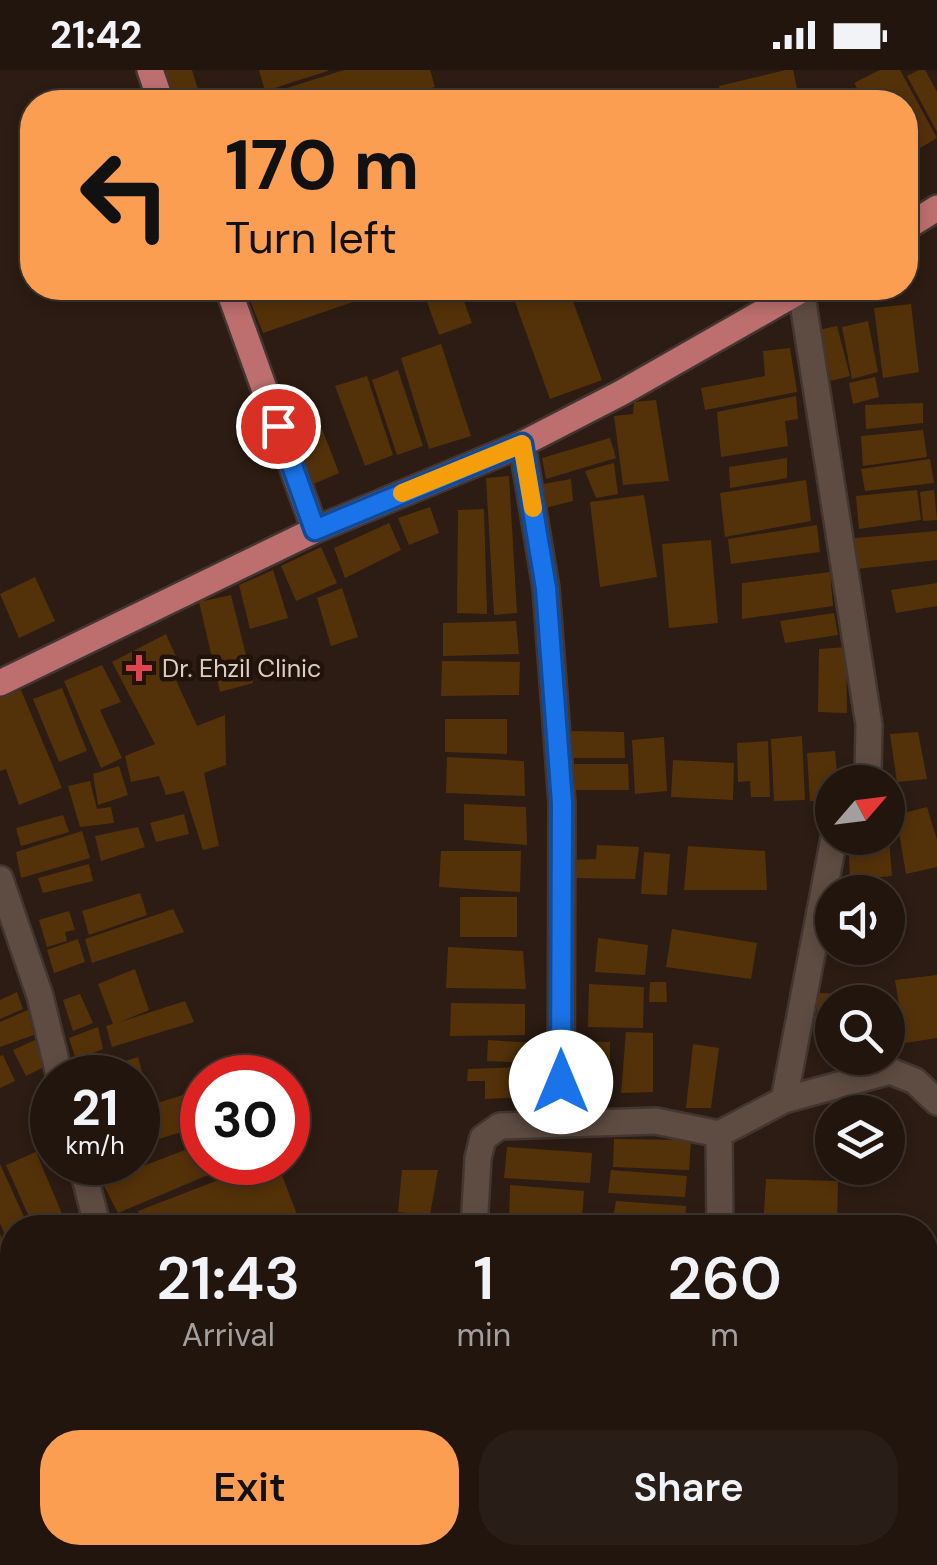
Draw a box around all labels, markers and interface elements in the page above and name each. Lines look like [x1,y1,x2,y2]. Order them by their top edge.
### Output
text: 21:42 [50,10,142,60]
text: 170 m [225,120,419,211]
icon: left [60,130,190,260]
text: Turn left [225,208,397,267]
pin [236,384,321,469]
icon: arrive [251,399,306,454]
place label: Dr. Ehzil Clinic [162,652,321,685]
marker: Dr. Ehzil Clinic [126,655,152,681]
north arrow [815,765,905,855]
map controls [815,765,905,1185]
button: sound [815,875,905,965]
button: search [815,985,905,1075]
position arrow [509,1030,613,1134]
speed limit sign: 30 [180,1055,310,1185]
text: 21 [71,1075,119,1141]
button: layers [815,1095,905,1185]
text: km/h [65,1129,125,1162]
text: 21:43 [156,1239,300,1318]
text: 1 [473,1239,494,1318]
text: 260 [667,1239,782,1318]
text: Arrival [182,1314,275,1356]
text: min [457,1314,511,1356]
text: m [710,1314,739,1356]
button: Exit [40,1430,459,1545]
button: Share [479,1430,898,1545]

